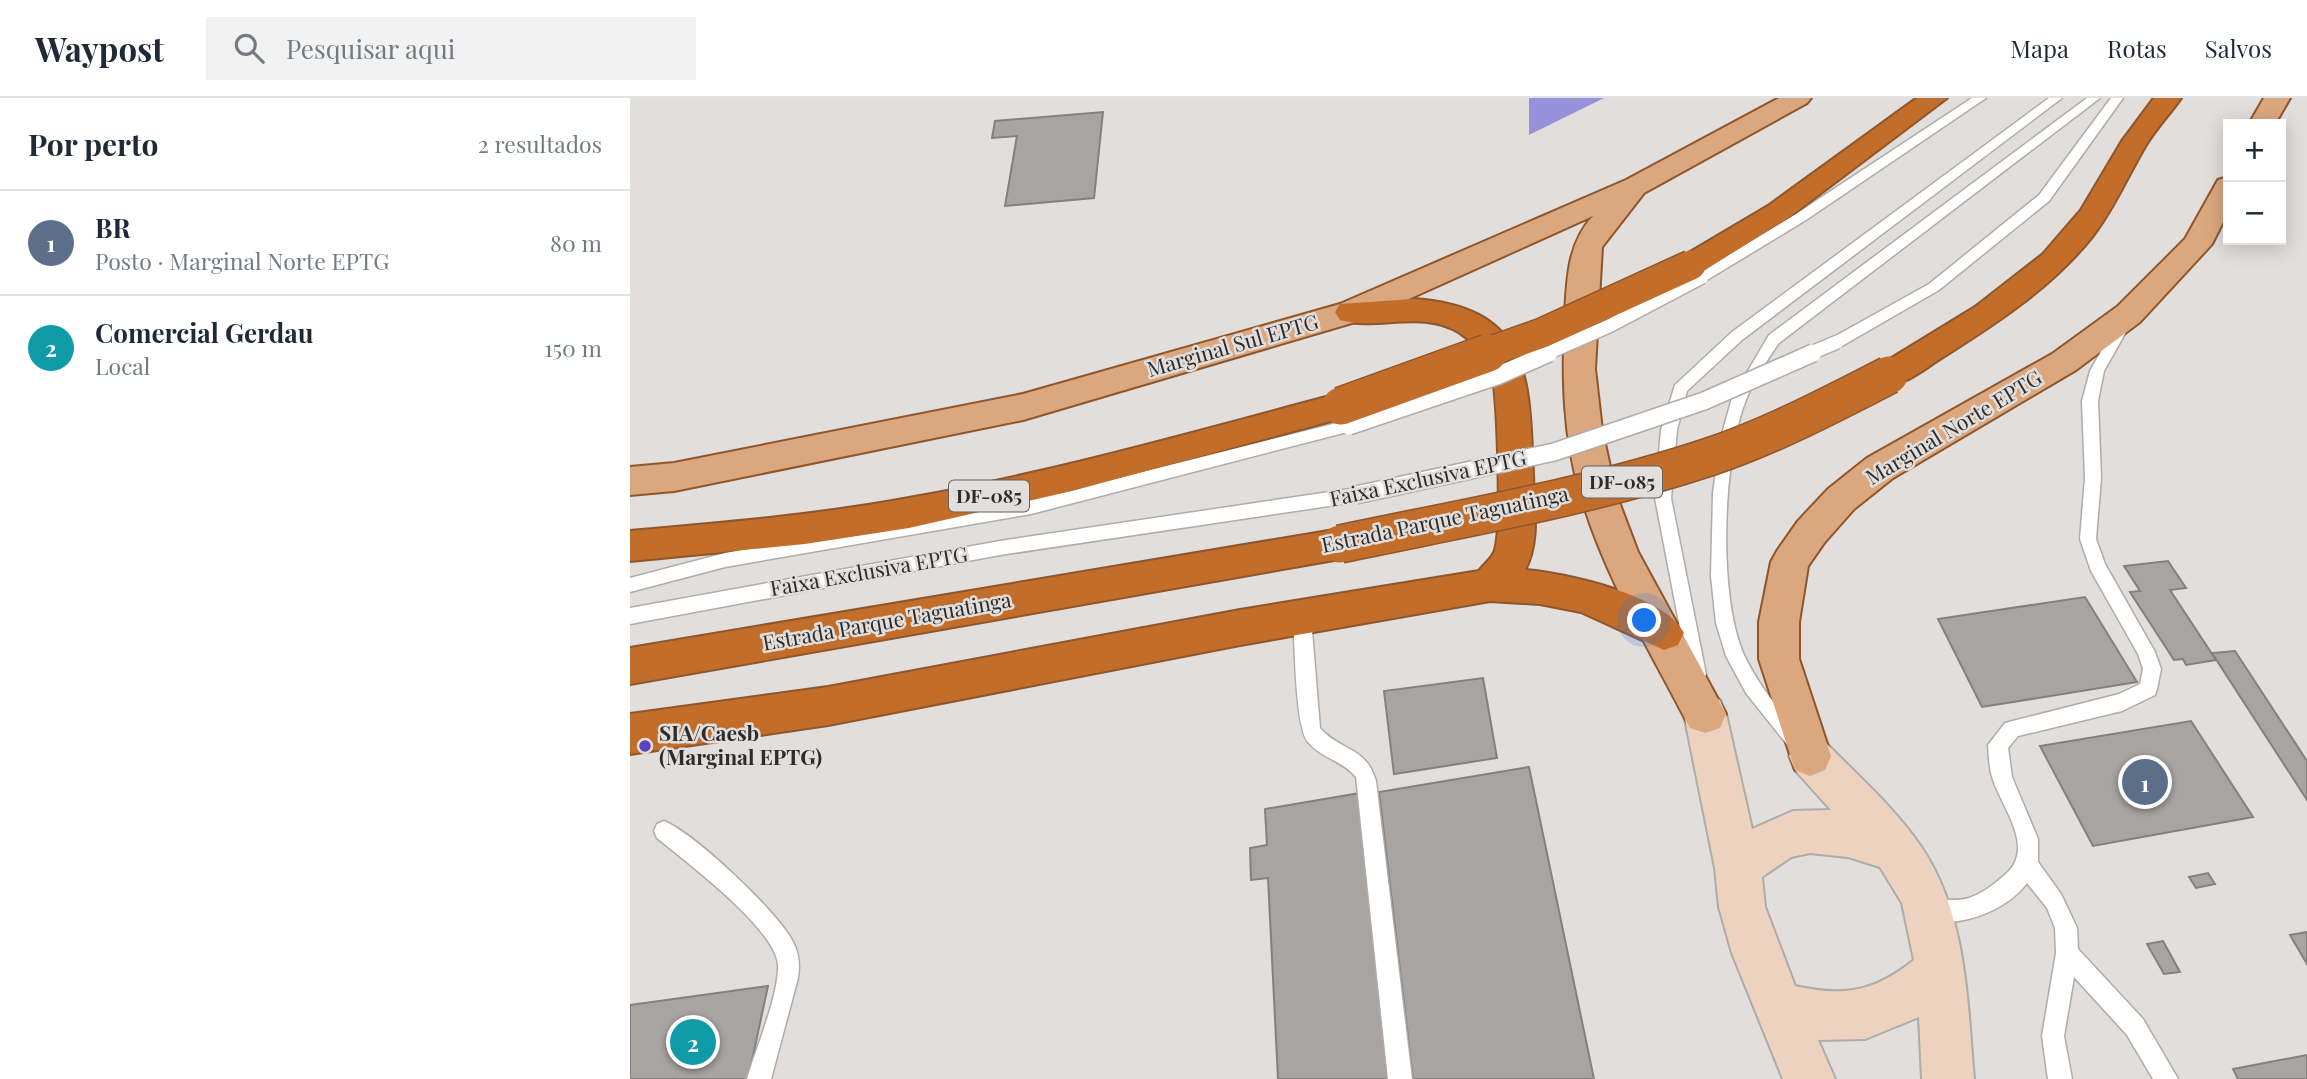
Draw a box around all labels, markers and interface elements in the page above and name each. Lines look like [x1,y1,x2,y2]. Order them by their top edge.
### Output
search box [206,17,696,80]
text: Waypost [35,26,164,70]
icon: search [230,29,268,67]
text: Pesquisar aqui [286,31,455,66]
text: Mapa [2010,32,2069,64]
text: Rotas [2107,32,2167,64]
text: Salvos [2205,32,2272,64]
map controls [2223,119,2286,245]
button: + [2223,119,2286,182]
text: Por perto [28,124,158,164]
text: 2 resultados [478,128,602,159]
button: − [2223,182,2286,245]
text: BR [95,210,130,245]
text: 1 [47,227,55,258]
text: 80 m [550,227,602,258]
text: Posto · Marginal Norte EPTG [95,245,389,276]
street label: Marginal Sul EPTG [1143,306,1322,382]
text: Comercial Gerdau [95,315,314,350]
text: 2 [45,332,57,363]
text: 150 m [544,332,602,363]
text: Local [95,350,150,381]
street label: Marginal Norte EPTG [1860,362,2046,490]
street label: Faixa Exclusiva EPTG [1327,442,1529,512]
road number: DF-085 [1582,466,1662,498]
street label: Estrada Parque Taguatinga [1318,478,1571,558]
road number: DF-085 [949,480,1029,512]
street label: Faixa Exclusiva EPTG [768,539,970,601]
street label: Estrada Parque Taguatinga [760,584,1014,656]
your location [1627,603,1661,637]
place label: SIA/Caesb (Marginal EPTG) [659,718,822,770]
marker: SIA/Caesb (Marginal EPTG) [637,738,653,754]
pin: 1 [2122,756,2168,808]
pin: 2 [670,1016,716,1068]

